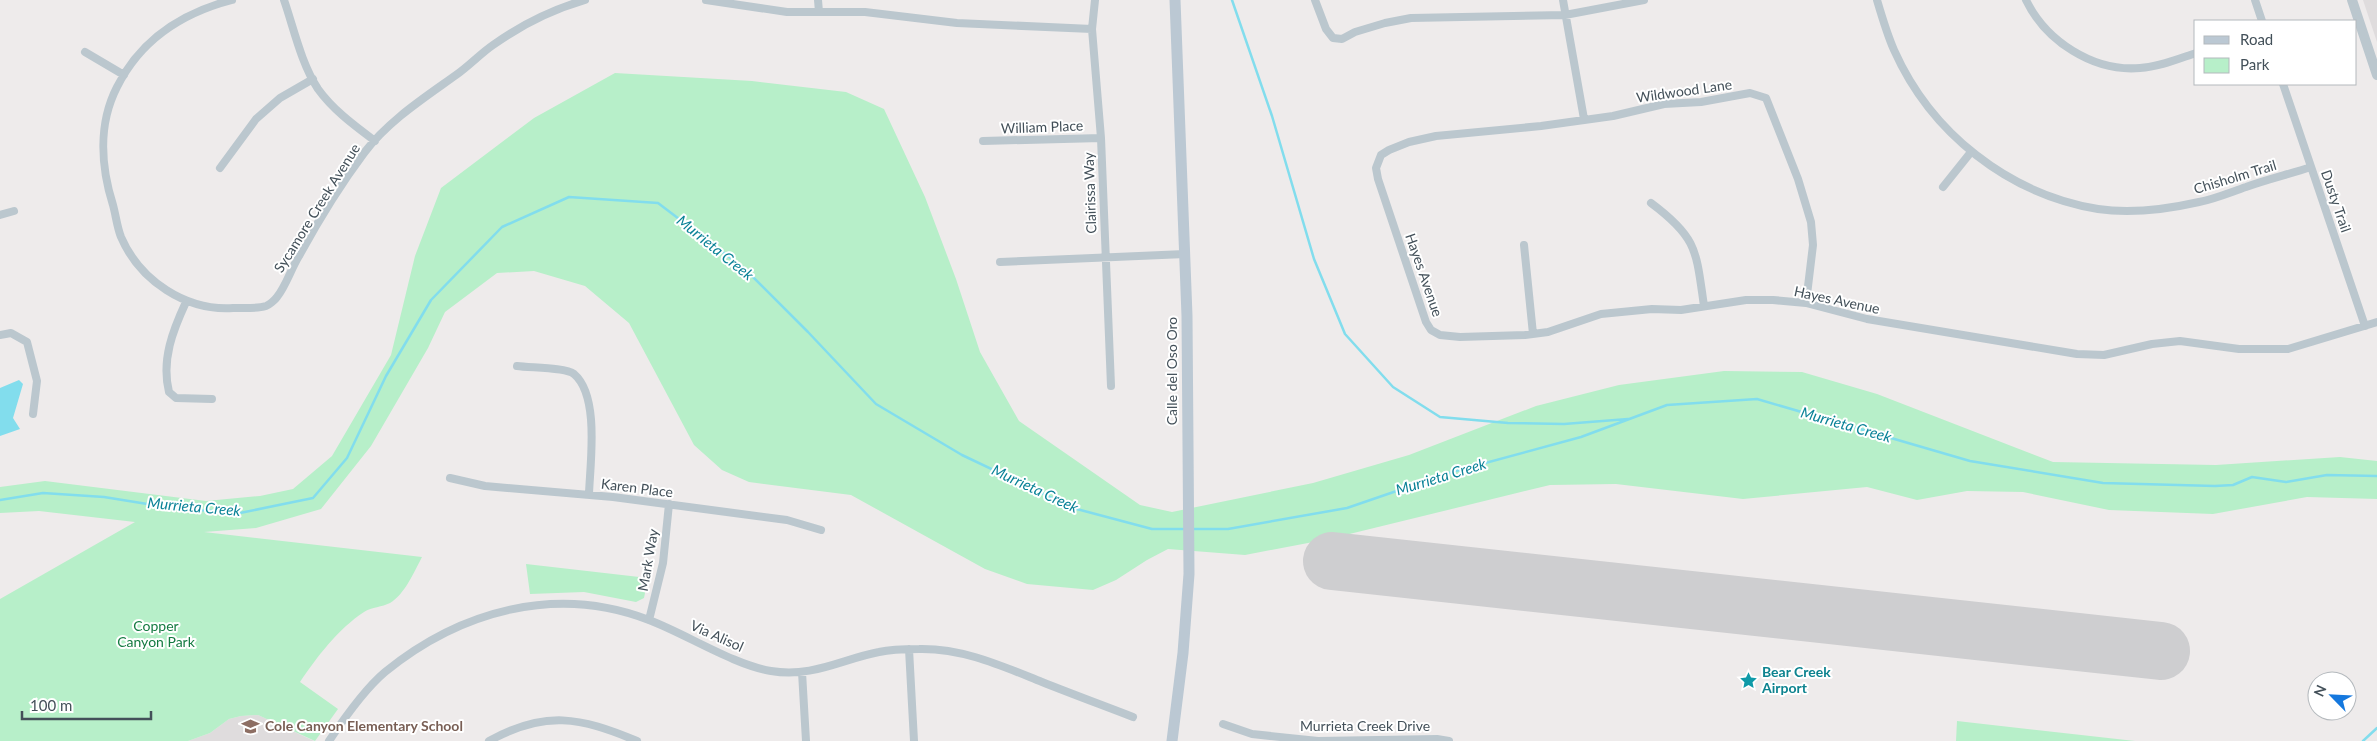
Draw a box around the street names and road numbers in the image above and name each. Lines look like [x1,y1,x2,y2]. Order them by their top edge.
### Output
street label: Wildwood Lane [1635,75,1733,106]
street label: William Place [1001,117,1083,136]
street label: Sycamore Creek Avenue [270,140,363,275]
street label: Clairissa Way [1080,151,1099,234]
street label: Chisholm Trail [2191,156,2278,197]
street label: Dusty Trail [2318,167,2355,234]
street label: Hayes Avenue [1402,231,1447,319]
street label: Hayes Avenue [1793,282,1882,317]
street label: Calle del Oso Oro [1163,317,1180,425]
street label: Karen Place [600,475,674,500]
street label: Mark Way [634,527,661,592]
street label: Via Alisol [688,616,746,655]
street label: Murrieta Creek Drive [1300,717,1430,734]

